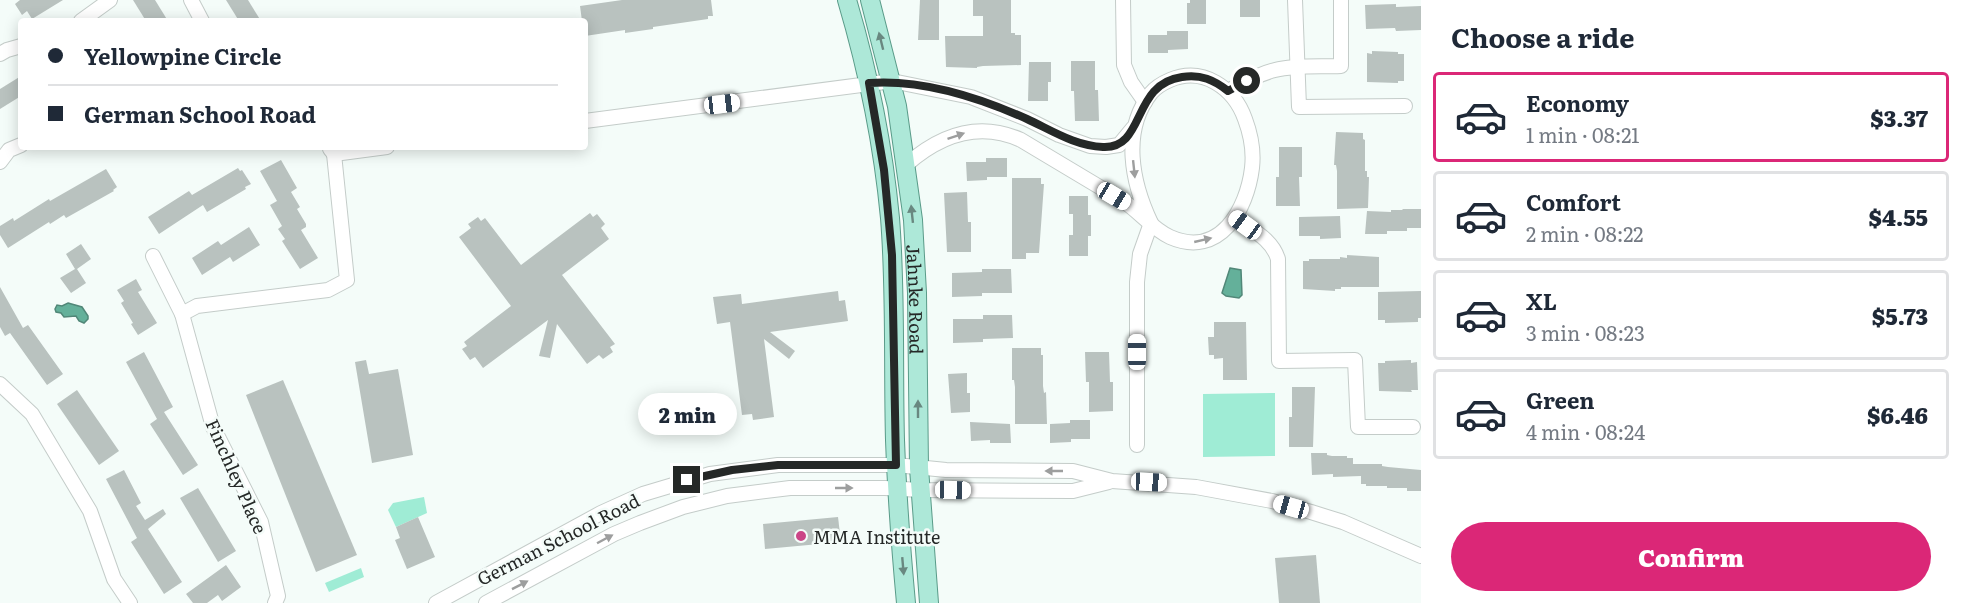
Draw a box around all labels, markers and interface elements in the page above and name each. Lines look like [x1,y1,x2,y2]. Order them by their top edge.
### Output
text: Choose a ride [1451,16,1634,56]
one-way arrow [876,31,886,50]
text: Yellowpine Circle [84,39,282,72]
route start [1233,67,1260,94]
text: Economy [1526,86,1629,119]
icon: car [1454,90,1508,144]
car [703,93,741,115]
text: German School Road [84,97,316,130]
text: $3.37 [1870,101,1928,134]
text: 1 min · 08:21 [1526,119,1639,149]
one-way arrow [947,130,965,140]
one-way arrow [1129,160,1138,179]
car [1094,179,1134,213]
text: Comfort [1526,185,1621,218]
icon: car [1454,189,1508,243]
text: $4.55 [1868,200,1928,233]
one-way arrow [907,205,917,224]
car [1225,207,1265,243]
text: 2 min · 08:22 [1526,218,1643,248]
one-way arrow [1194,234,1213,244]
street label: Jahnke Road [901,244,931,355]
text: XL [1526,284,1557,317]
icon: car [1454,288,1508,342]
text: $5.73 [1872,299,1928,332]
text: 3 min · 08:23 [1526,317,1645,347]
car [1128,334,1146,370]
text: Green [1526,383,1595,416]
icon: car [1454,387,1508,441]
callout: 2 min [638,393,736,435]
text: $6.46 [1867,398,1928,431]
text: 2 min [659,399,716,429]
one-way arrow [913,400,923,419]
street label: Finchley Place [200,414,274,538]
text: 4 min · 08:24 [1526,416,1645,446]
route end [673,466,700,493]
one-way arrow [1045,466,1064,476]
car [1131,472,1167,492]
car [935,481,971,499]
one-way arrow [835,483,854,493]
street label: German School Road [472,486,644,592]
car [1271,493,1311,521]
button: Confirm [1451,522,1931,591]
place label: MMA Institute [813,523,940,550]
marker: MMA Institute [794,529,808,543]
one-way arrow [597,534,614,544]
one-way arrow [898,557,908,576]
one-way arrow [512,580,529,590]

